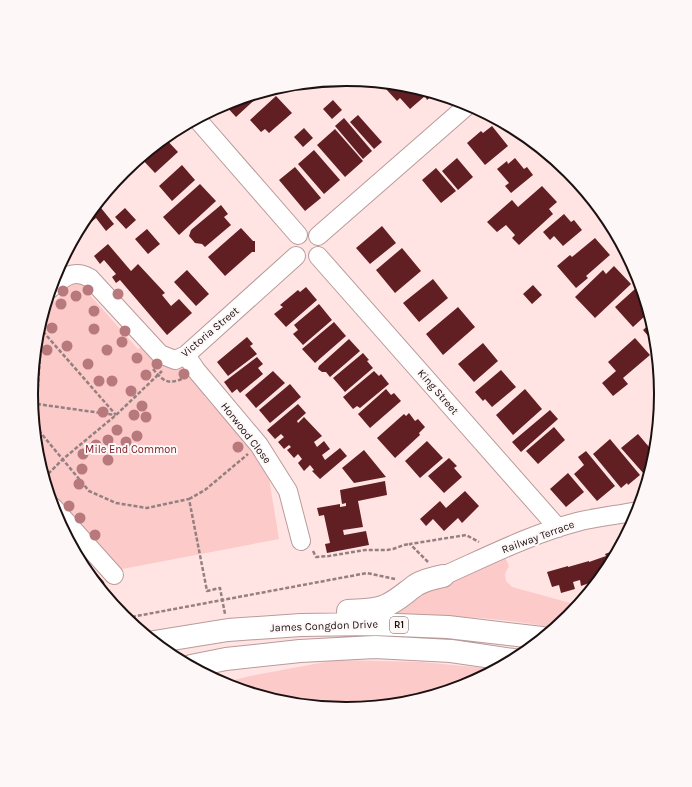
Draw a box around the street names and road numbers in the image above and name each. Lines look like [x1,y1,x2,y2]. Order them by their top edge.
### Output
street label: Victoria Street [178,304,242,360]
street label: King Street [415,367,461,417]
street label: Horwood Close [218,400,274,466]
street label: Railway Terrace [500,518,577,556]
road number: R1 [390,617,408,633]
street label: James Congdon Drive [270,618,378,634]

